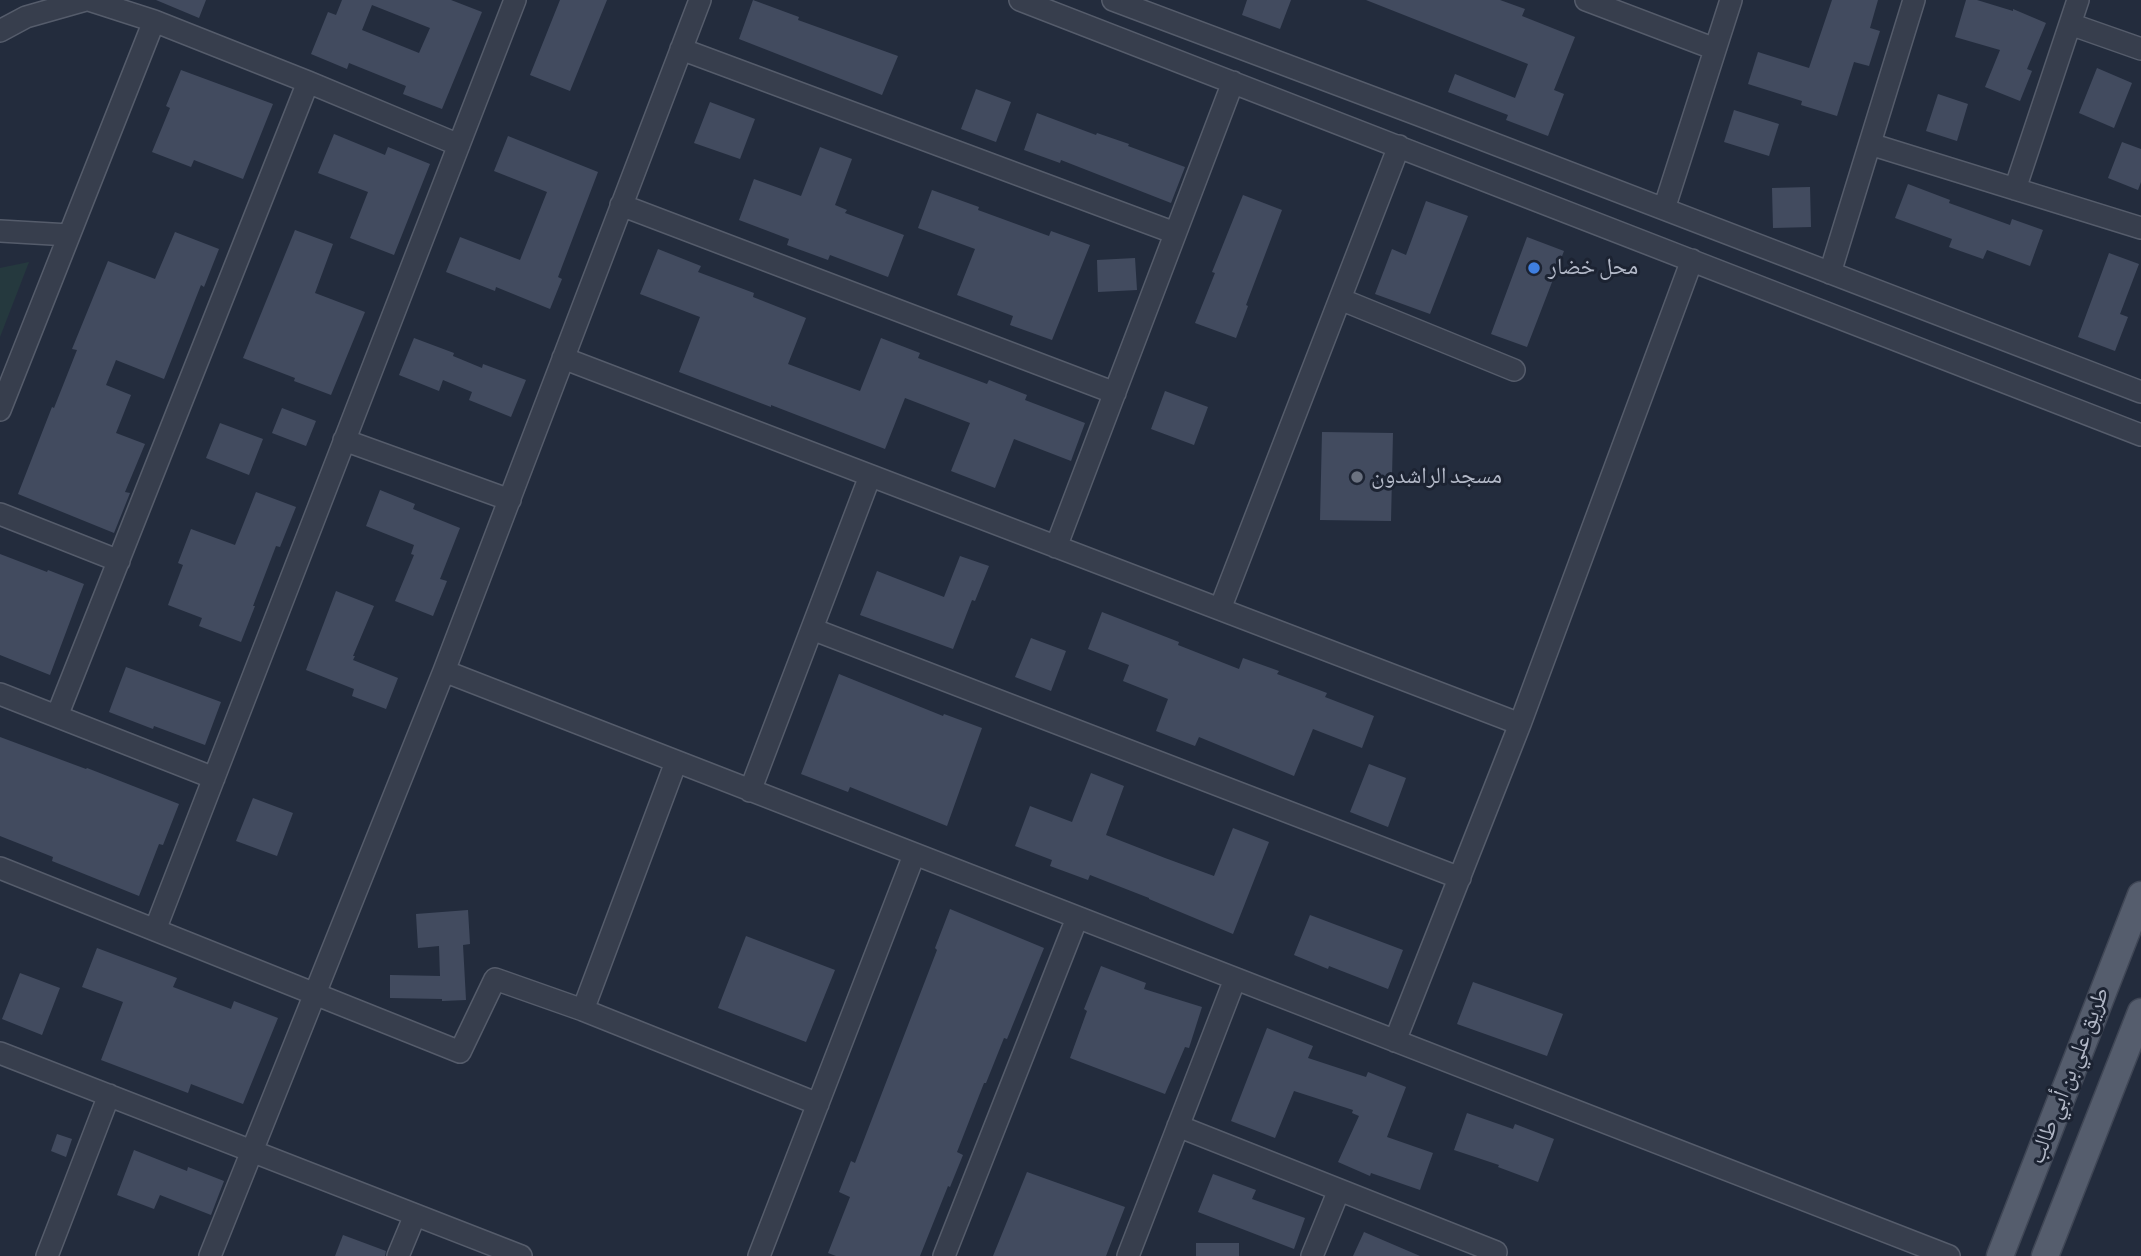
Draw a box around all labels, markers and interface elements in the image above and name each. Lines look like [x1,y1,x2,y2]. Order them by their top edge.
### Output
place label: محل خضار [1548,254,1638,282]
marker: محل خضار [1526,260,1542,276]
place label: مسجد الراشدون [1371,463,1502,491]
marker: مسجد الراشدون [1349,469,1365,485]
street label: طريق علي بن أبي طالب [2024,984,2116,1168]

